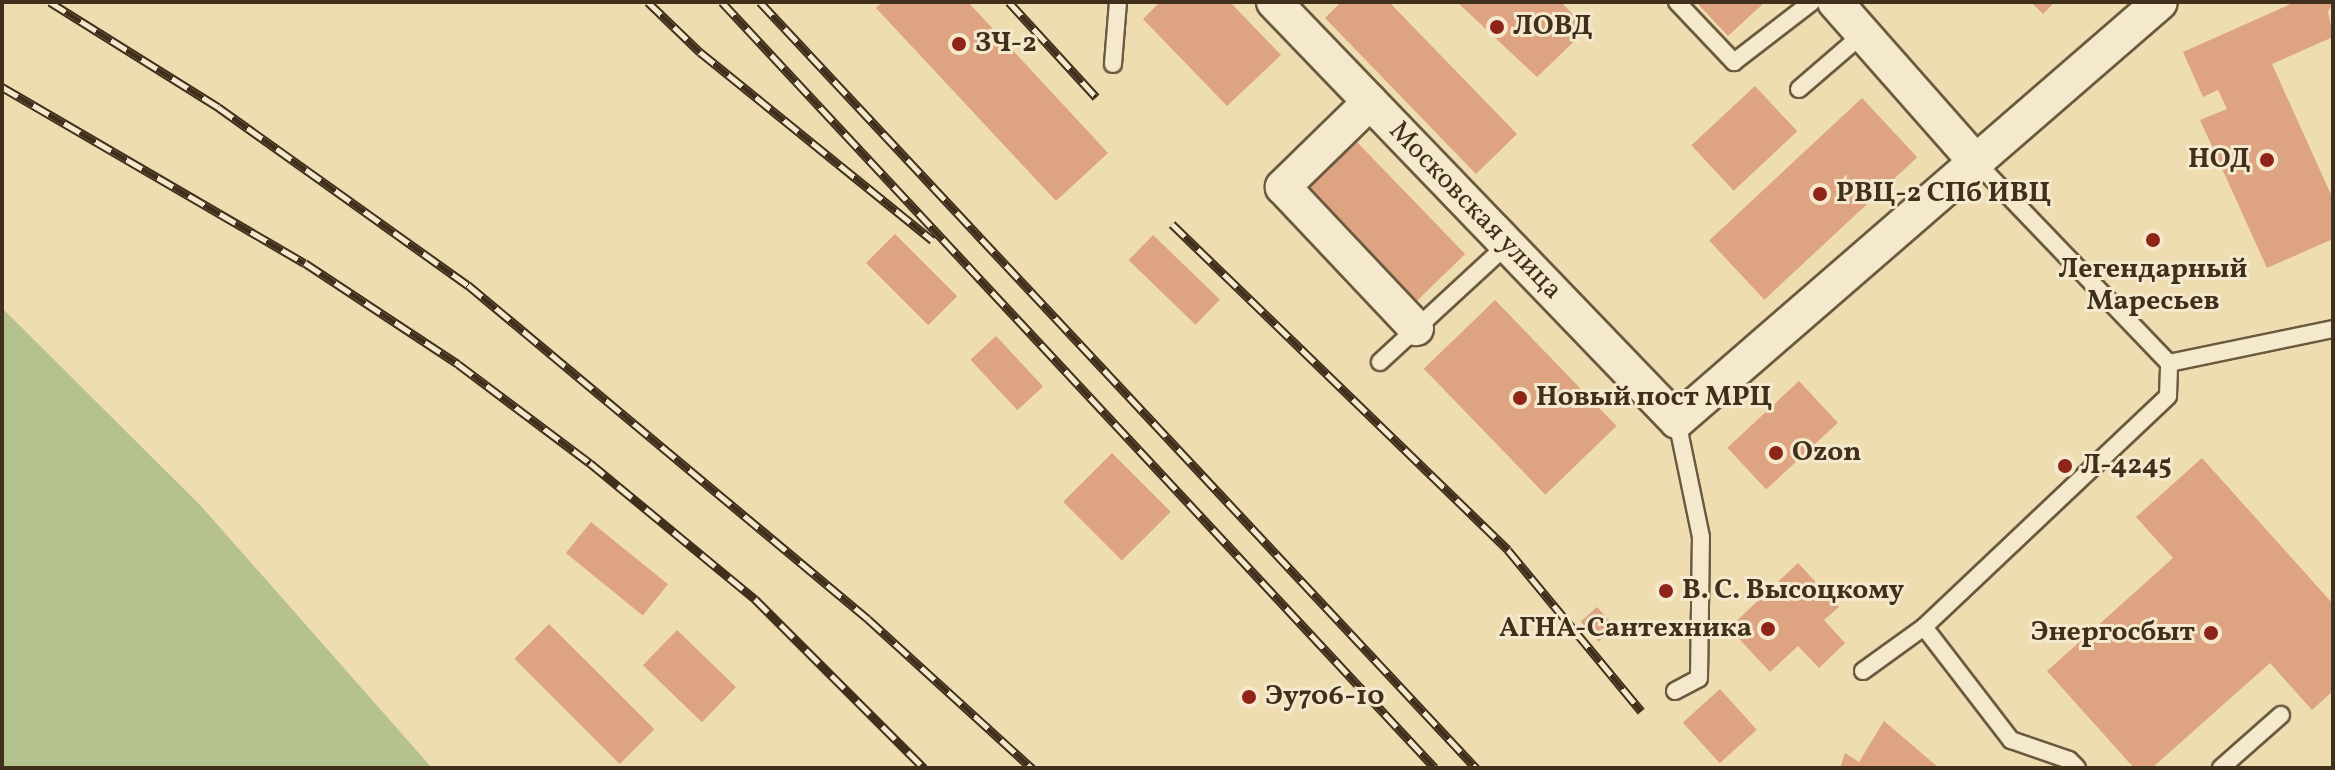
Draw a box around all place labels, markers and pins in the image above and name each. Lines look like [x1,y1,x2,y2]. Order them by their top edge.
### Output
place label: ЛОВД [1513,10,1593,44]
marker: ЛОВД [1488,18,1506,36]
place label: ЗЧ-2 [975,27,1037,61]
marker: ЗЧ-2 [950,35,968,53]
place label: НОД [2188,143,2251,177]
marker: НОД [2258,151,2276,169]
place label: РВЦ-2 СПб ИВЦ [1836,177,2051,211]
marker: РВЦ-2 СПб ИВЦ [1811,185,1829,203]
marker: Легендарный Маресьев [2144,231,2162,249]
place label: Легендарный Маресьев [2059,253,2247,319]
place label: Новый пост МРЦ [1536,381,1773,415]
marker: Новый пост МРЦ [1511,389,1529,407]
place label: Ozon [1792,436,1862,470]
marker: Ozon [1767,444,1785,462]
place label: Л-4245 [2081,449,2172,483]
marker: Л-4245 [2056,457,2074,475]
place label: В. С. Высоцкому [1682,574,1904,608]
marker: В. С. Высоцкому [1657,582,1675,600]
place label: АГНА-Сантехника [1499,612,1752,646]
place label: Энергосбыт [2031,616,2195,650]
marker: АГНА-Сантехника [1759,620,1777,638]
marker: Энергосбыт [2202,624,2220,642]
place label: Эу706-10 [1265,680,1384,714]
marker: Эу706-10 [1240,688,1258,706]

